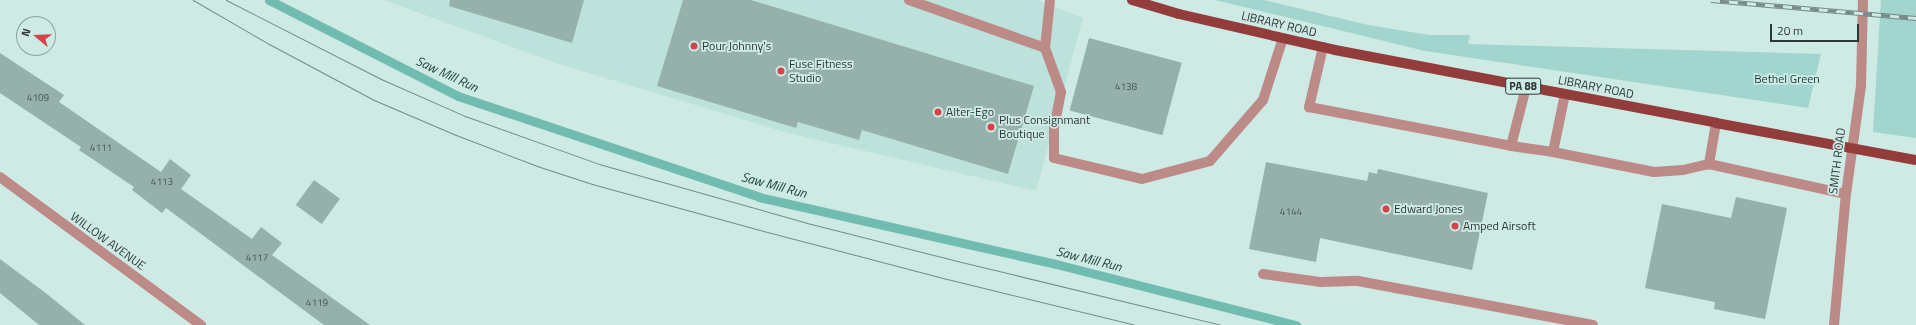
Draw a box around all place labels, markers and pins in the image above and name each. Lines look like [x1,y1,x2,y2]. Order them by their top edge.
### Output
place label: Pour Johnny's [702,39,771,53]
marker: Pour Johnny's [689,41,699,51]
place label: Fuse Fitness Studio [789,57,853,85]
marker: Fuse Fitness Studio [776,66,786,76]
place label: Alter-Ego [946,105,994,119]
marker: Alter-Ego [933,107,943,117]
place label: Plus Consignmant Boutique [999,113,1090,141]
marker: Plus Consignmant Boutique [986,122,996,132]
place label: Edward Jones [1394,202,1463,216]
marker: Edward Jones [1381,204,1391,214]
place label: Amped Airsoft [1463,219,1536,233]
marker: Amped Airsoft [1450,221,1460,231]

